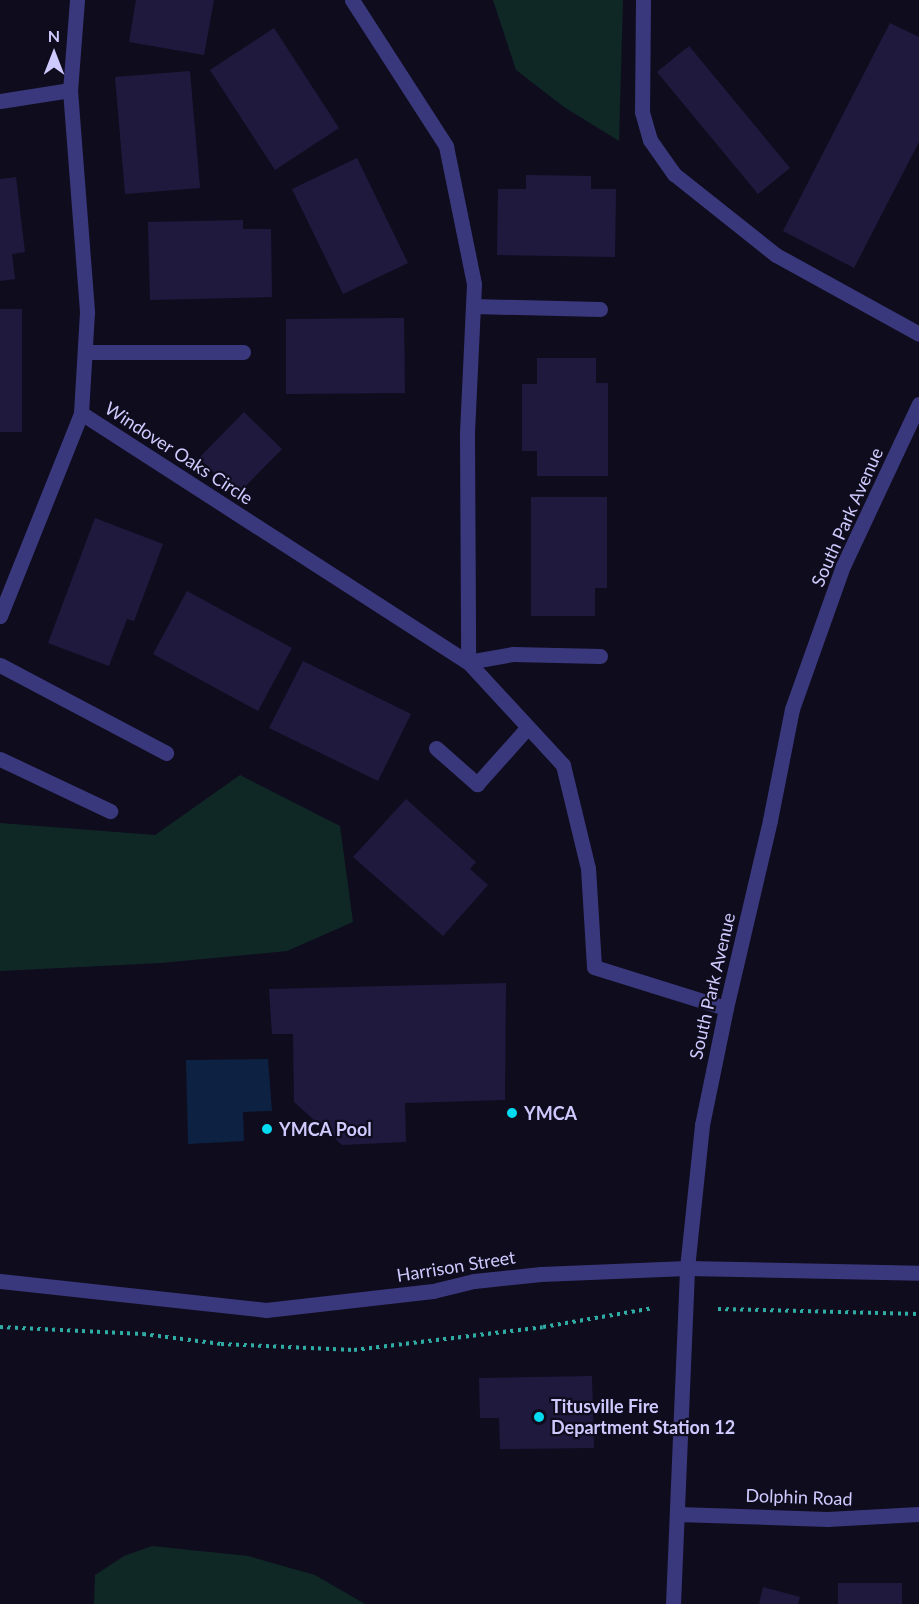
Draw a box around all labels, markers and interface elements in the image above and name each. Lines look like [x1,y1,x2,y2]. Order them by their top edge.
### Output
north arrow [24,24,84,84]
text: N [48,26,60,45]
street label: Windover Oaks Circle [101,397,257,509]
street label: South Park Avenue [807,444,887,590]
street label: South Park Avenue [685,910,739,1062]
place label: YMCA [524,1102,577,1124]
marker: YMCA [505,1106,519,1120]
place label: YMCA Pool [279,1118,372,1140]
marker: YMCA Pool [260,1122,274,1136]
street label: Harrison Street [395,1246,517,1286]
place label: Titusville Fire Department Station 12 [551,1396,735,1438]
marker: Titusville Fire Department Station 12 [532,1410,546,1424]
street label: Dolphin Road [745,1484,853,1510]

